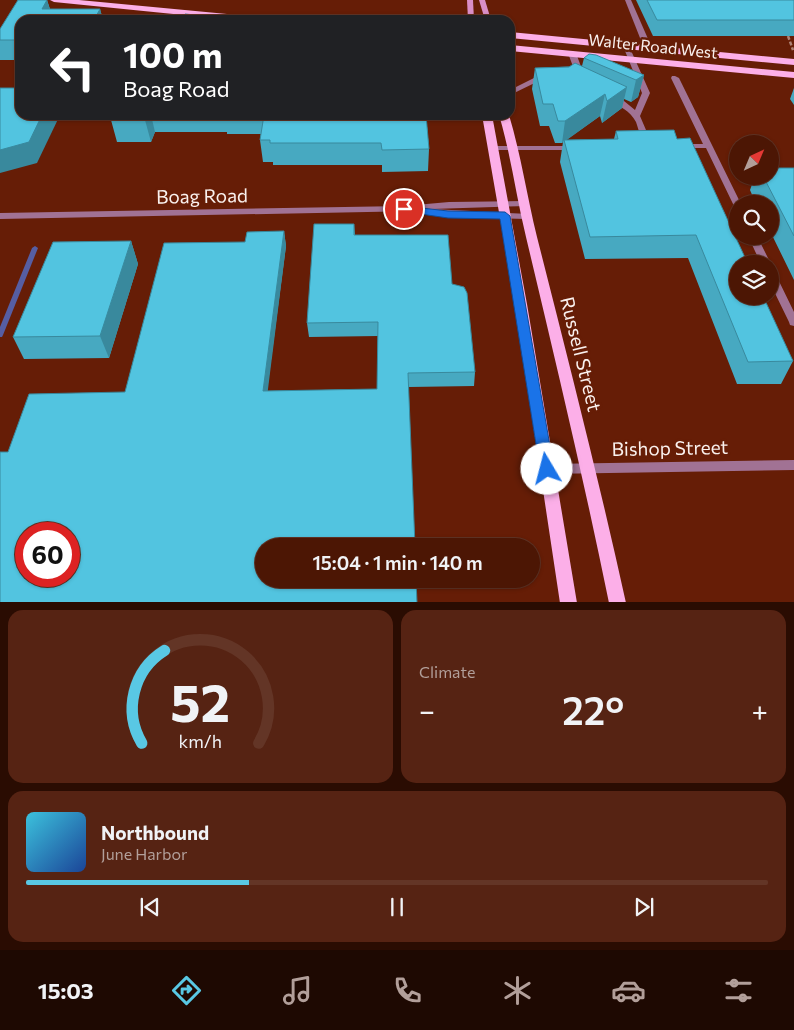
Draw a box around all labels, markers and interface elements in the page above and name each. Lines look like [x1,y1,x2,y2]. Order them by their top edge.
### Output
street label: Walter Road West [587,29,719,62]
text: 100 m [123,32,223,75]
icon: left [40,35,105,100]
text: Boag Road [123,75,229,102]
north arrow [729,135,779,185]
map controls [729,135,779,305]
street label: Boag Road [156,183,248,208]
pin [383,188,425,230]
icon: arrive [390,195,418,223]
button: search [729,195,779,245]
button: layers [729,255,779,305]
street label: Russell Street [556,294,607,414]
street label: Bishop Street [611,435,729,460]
position arrow [520,442,572,494]
speed limit sign: 60 [15,522,80,587]
text: 15:04 · 1 min · 140 m [312,551,483,574]
text: Climate [419,662,475,681]
text: 52 [171,669,230,733]
text: 22° [562,686,624,733]
text: − [419,693,435,727]
text: + [752,693,768,727]
text: km/h [179,730,222,752]
text: Northbound [101,821,209,844]
text: June Harbor [101,844,187,863]
icon: previous [136,893,164,921]
icon: pause [383,893,411,921]
icon: next [630,893,658,921]
icon: directions [169,973,204,1008]
icon: music [280,973,315,1008]
icon: phone [390,973,425,1008]
icon: climate [500,973,535,1008]
icon: car [611,973,646,1008]
icon: filters [721,973,756,1008]
text: 15:03 [38,977,94,1004]

